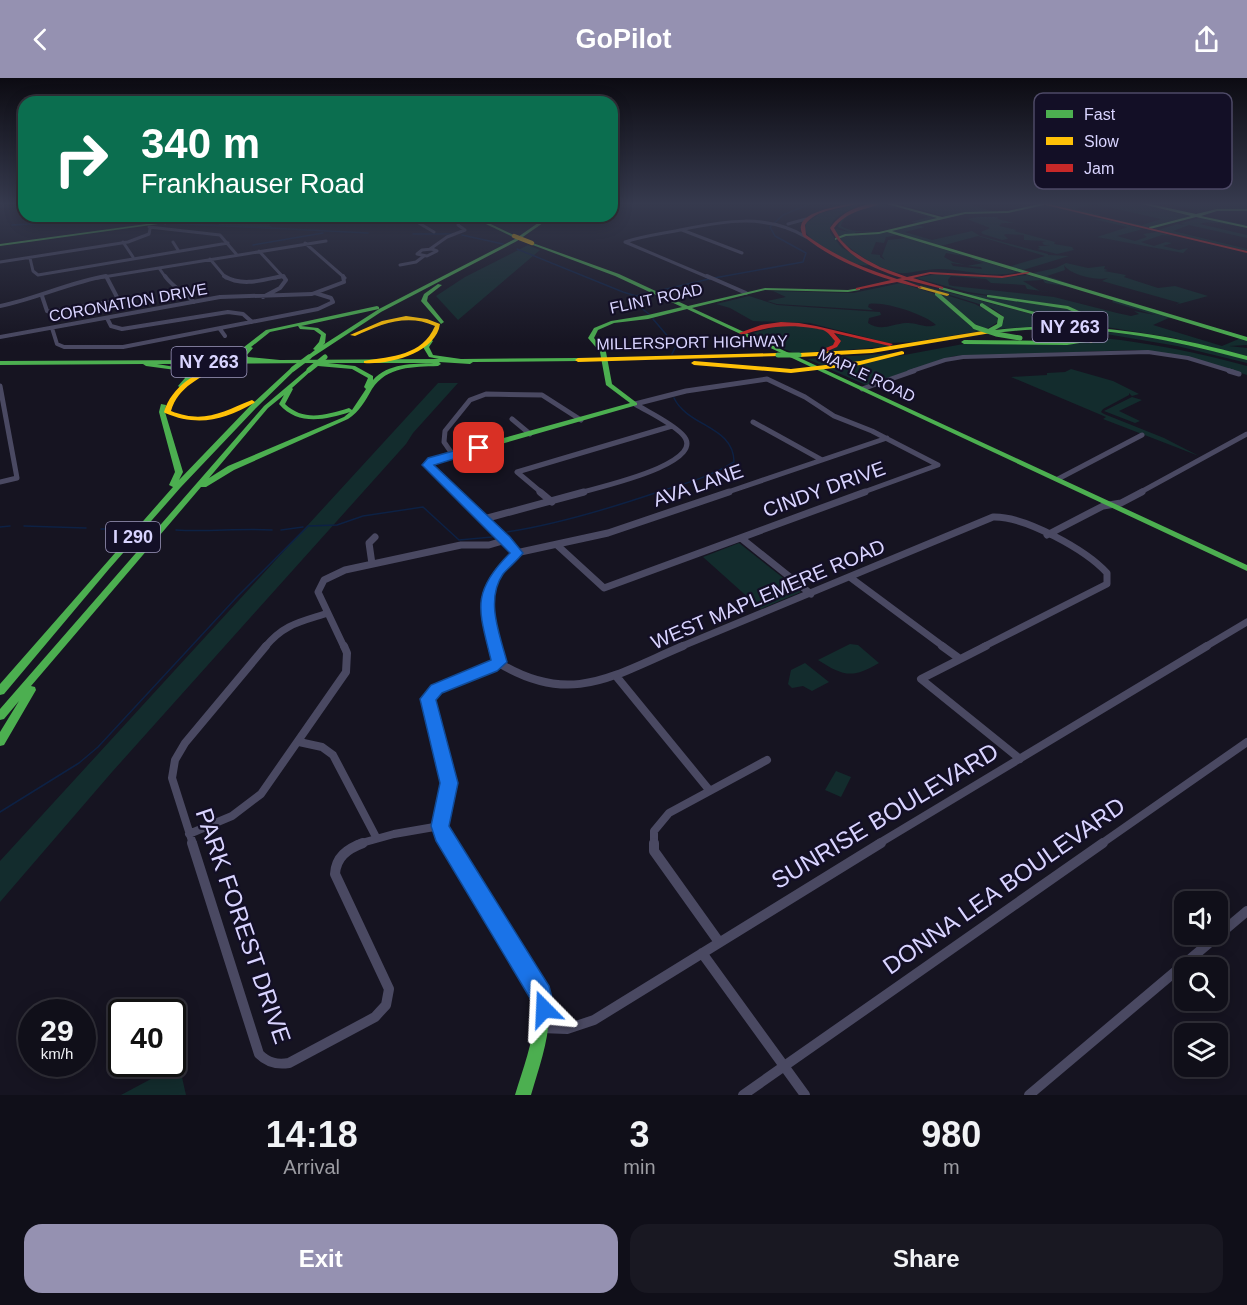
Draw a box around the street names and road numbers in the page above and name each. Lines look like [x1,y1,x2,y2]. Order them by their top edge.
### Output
street label: CORONATION DRIVE [48,280,209,325]
street label: FLINT ROAD [608,280,704,317]
road number: NY 263 [1032,312,1108,342]
street label: MILLERSPORT HIGHWAY [596,332,788,353]
street label: MAPLE ROAD [816,346,918,405]
road number: NY 263 [172,347,246,377]
street label: CINDY DRIVE [760,457,888,521]
street label: AVA LANE [650,459,746,511]
road number: I 290 [106,522,160,552]
street label: WEST MAPLEMERE ROAD [648,535,888,653]
street label: SUNRISE BOULEVARD [767,737,1003,894]
street label: DONNA LEA BOULEVARD [878,792,1130,980]
street label: PARK FOREST DRIVE [190,805,296,1047]

